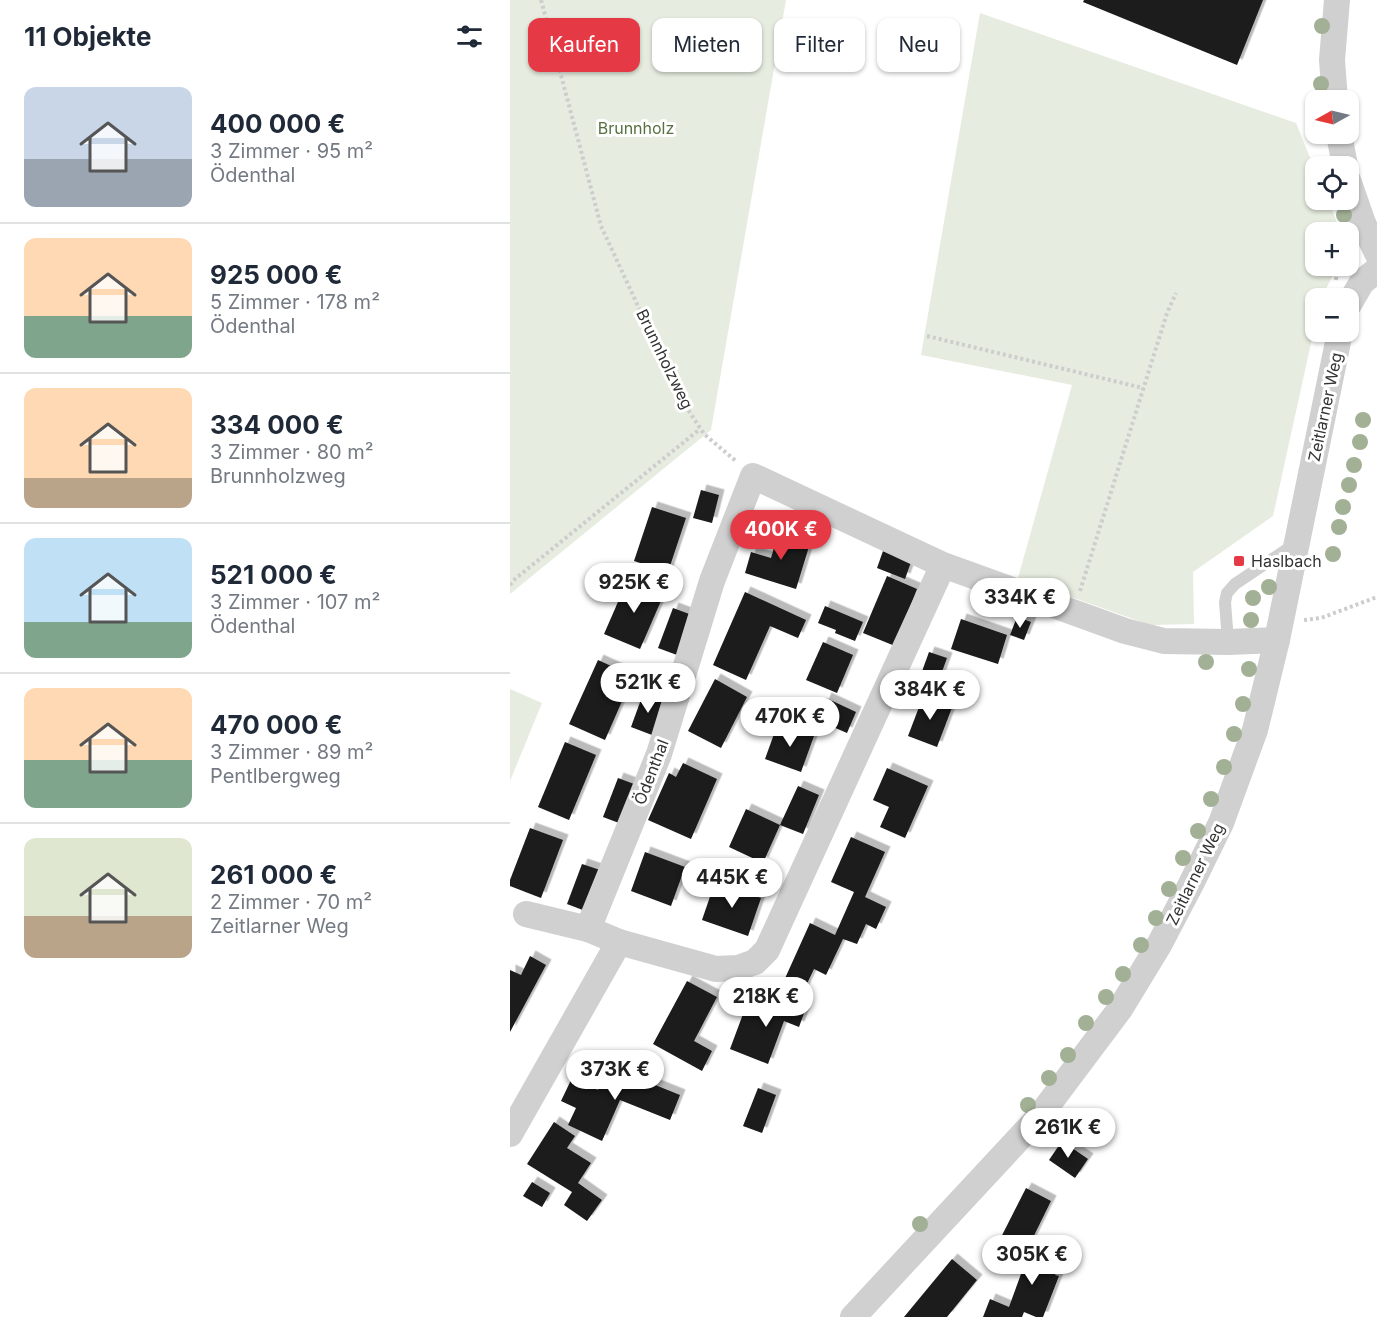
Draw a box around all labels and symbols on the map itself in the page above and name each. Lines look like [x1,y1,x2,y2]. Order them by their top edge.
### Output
north arrow [1305,90,1359,144]
park label: Brunnholz [598,118,674,138]
street label: Brunnholzweg [632,306,698,412]
street label: Zeitlarner Weg [1304,351,1346,463]
pin: 400K € [732,510,830,561]
place label: Haslbach [1251,551,1322,571]
marker: Haslbach [1232,554,1246,568]
pin: 925K € [585,563,683,614]
pin: 334K € [971,578,1069,629]
pin: 521K € [599,663,697,714]
pin: 384K € [881,670,979,721]
pin: 470K € [741,697,839,748]
street label: Ödenthal [629,736,673,808]
street label: Zeitlarner Weg [1162,820,1228,928]
pin: 445K € [683,858,781,909]
pin: 218K € [717,977,815,1028]
pin: 373K € [566,1050,664,1101]
pin: 261K € [1019,1108,1117,1159]
pin: 305K € [983,1235,1081,1286]

